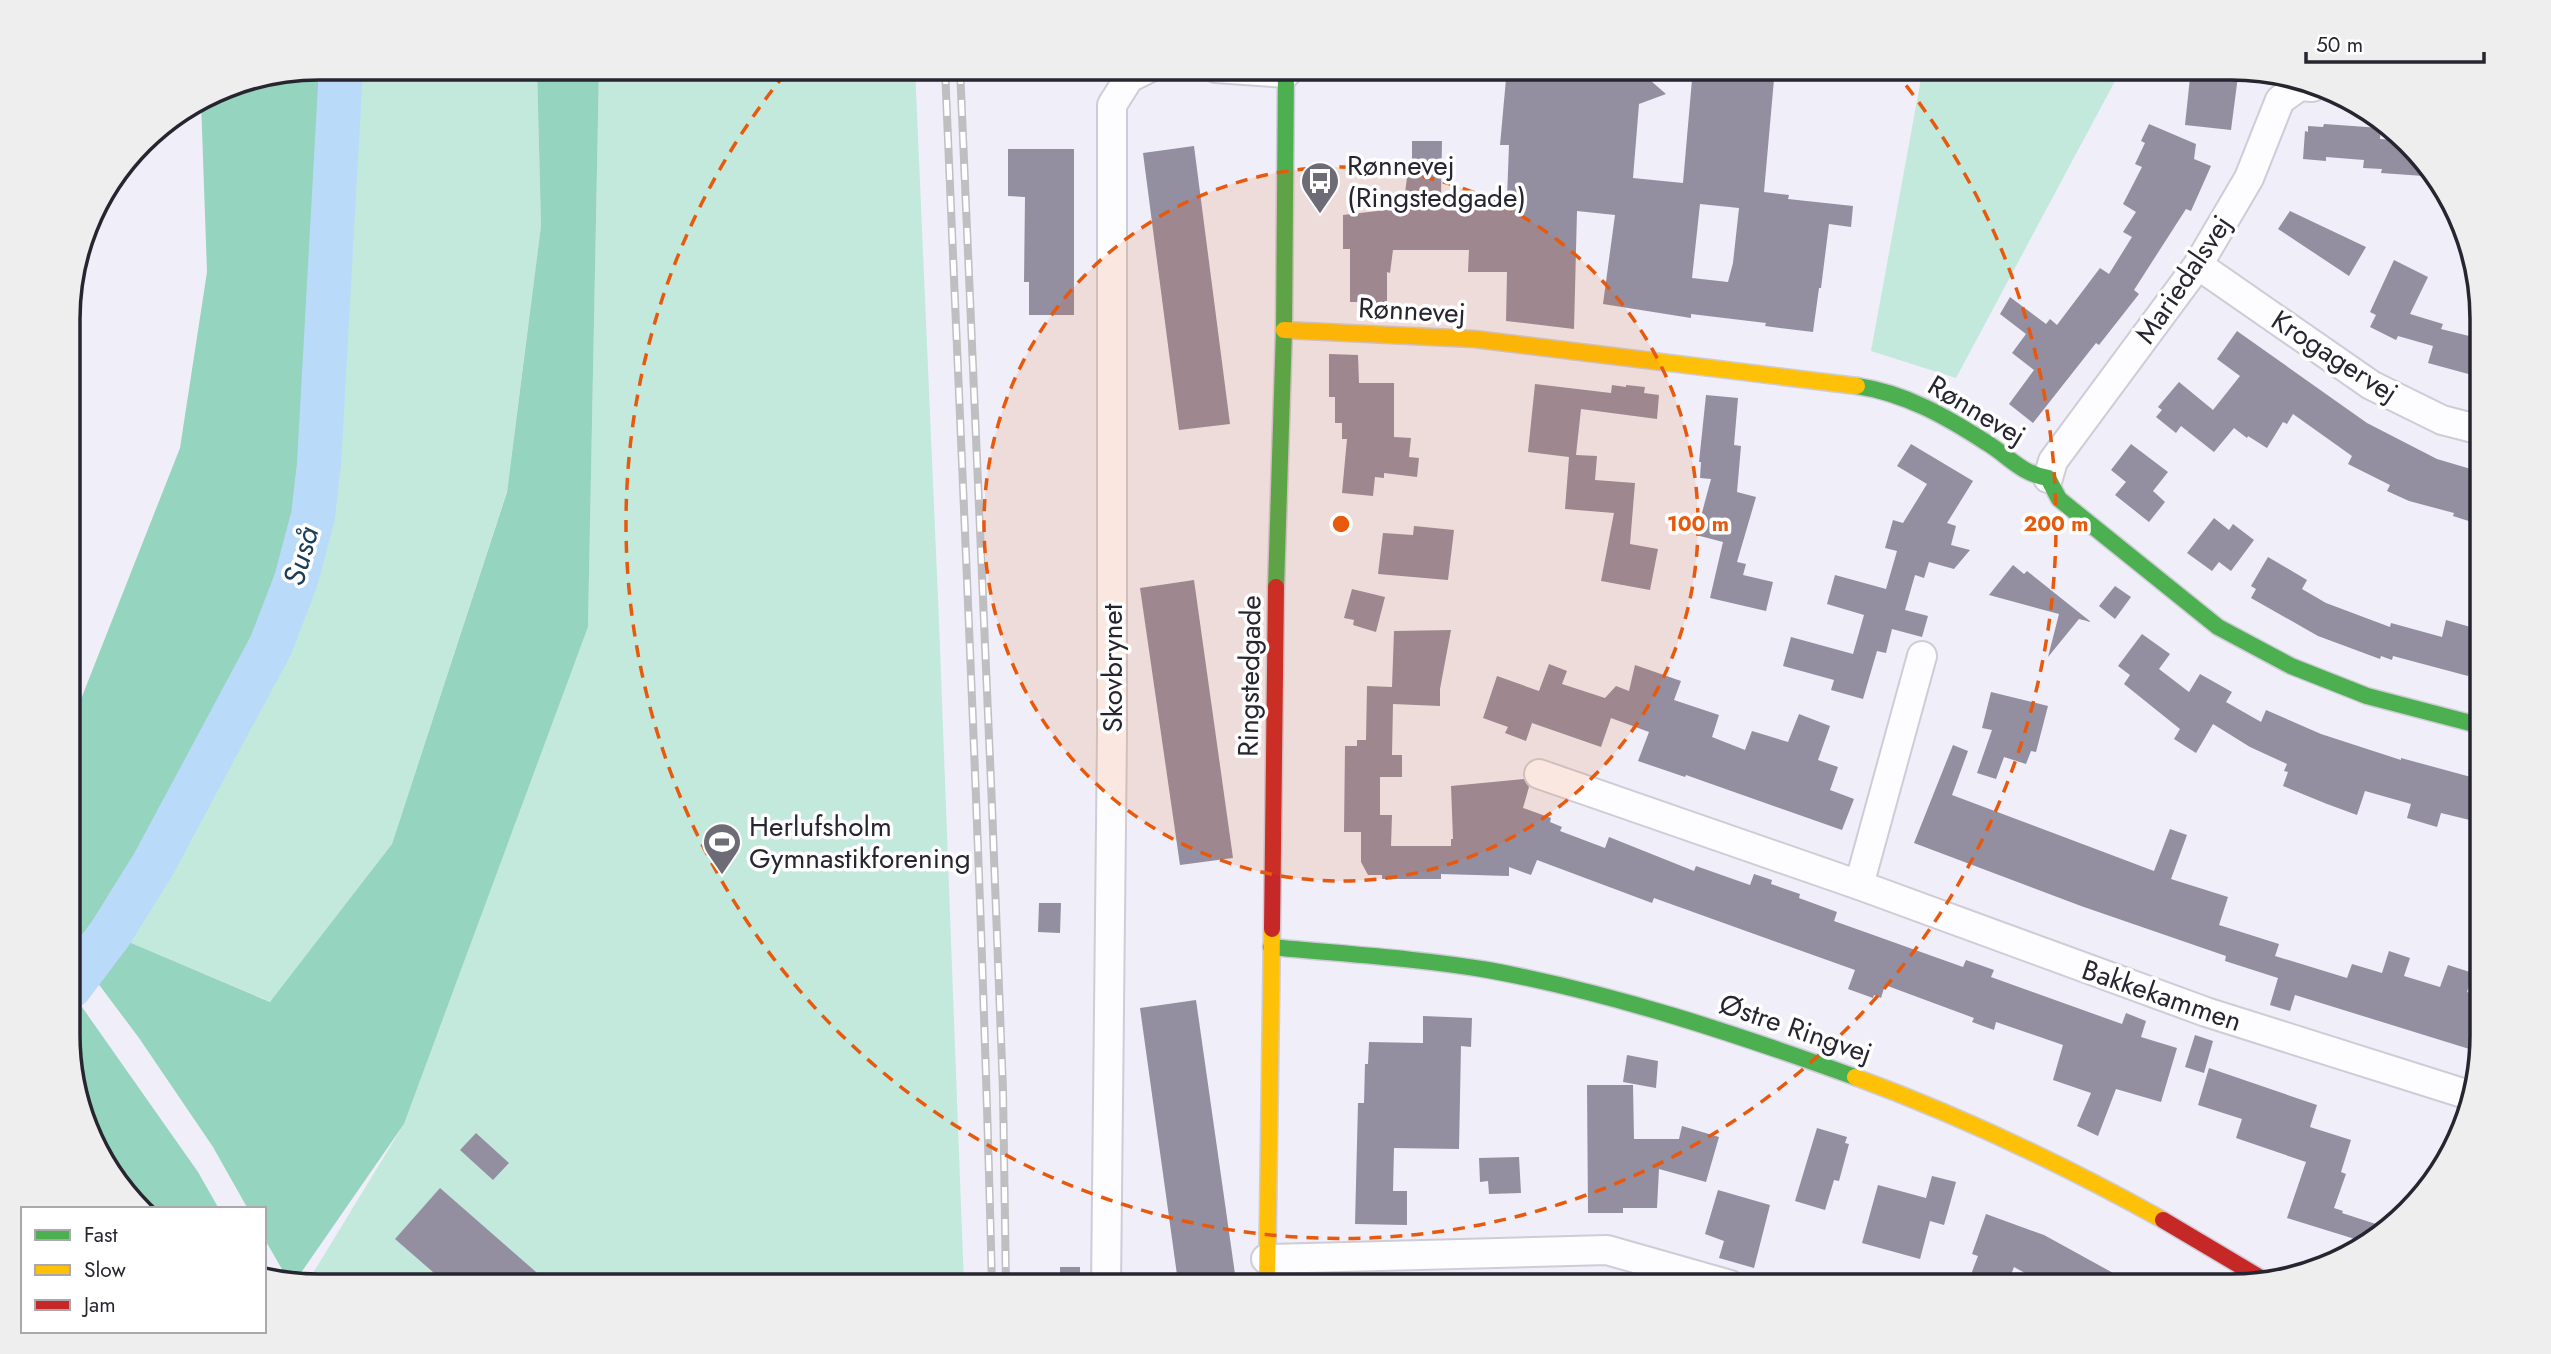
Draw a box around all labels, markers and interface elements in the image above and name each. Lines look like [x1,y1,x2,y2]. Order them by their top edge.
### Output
scale bar [2306,21,2484,65]
text: 50 m [2316,30,2363,60]
place label: Rønnevej (Ringstedgade) [1347,145,1526,218]
bus stop icon: Rønnevej (Ringstedgade) [1299,160,1341,215]
street label: Mariedalsvej [2125,207,2242,352]
street label: Rønnevej [1357,287,1467,334]
street label: Krogagervej [2263,300,2406,413]
street label: Rønnevej [1920,365,2033,456]
text: 100 m [1667,509,1729,539]
text: 200 m [2023,509,2089,539]
centre of rings [1329,512,1353,536]
water label: Suså [272,521,330,590]
street label: Ringstedgade [1228,595,1271,757]
street label: Skovbrynet [1092,603,1133,733]
place label: Herlufsholm Gymnastikforening [749,806,971,879]
sports icon: Herlufsholm Gymnastikforening [701,821,743,876]
street label: Bakkekammen [2077,949,2247,1042]
street label: Østre Ringvej [1714,983,1878,1074]
legend [21,1207,266,1333]
text: Fast [84,1220,117,1250]
text: Slow [84,1255,126,1285]
text: Jam [81,1290,116,1320]

